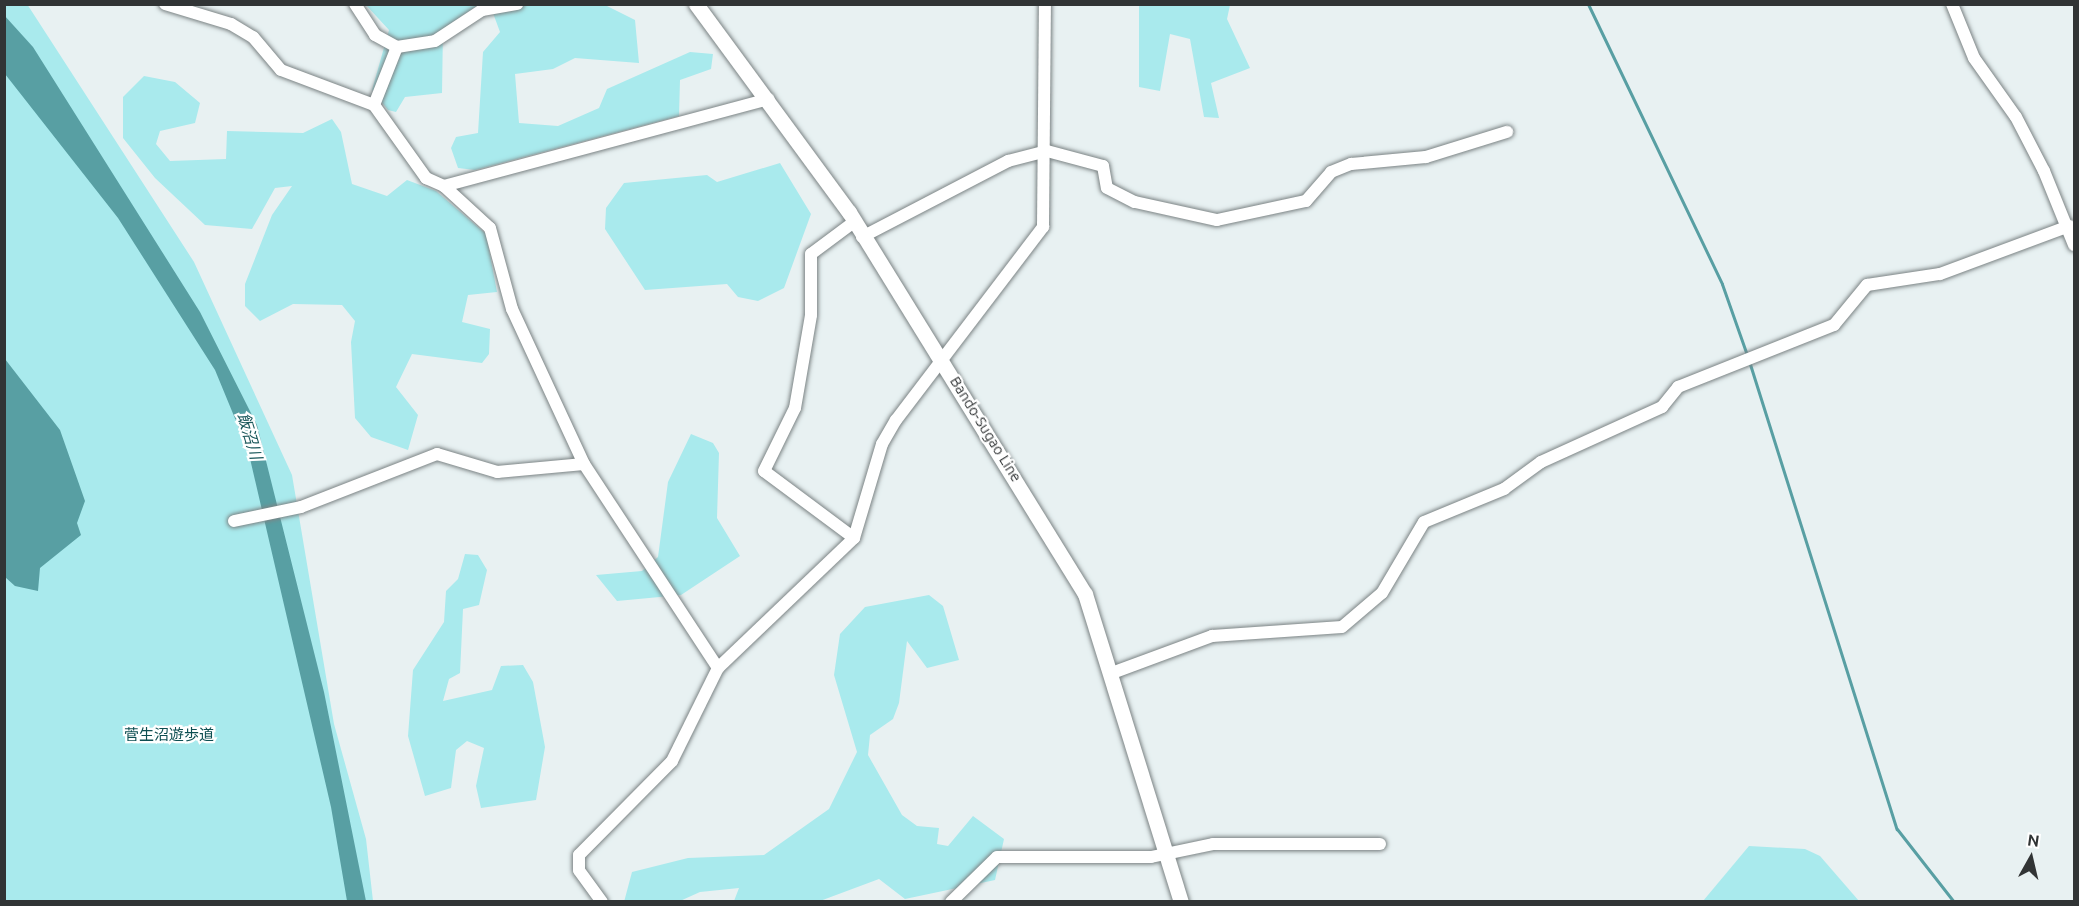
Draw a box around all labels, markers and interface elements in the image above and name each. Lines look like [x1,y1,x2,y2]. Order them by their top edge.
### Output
street label: Bando-Sugao Line [946,373,1026,485]
water label: 飯沼川 [234,410,266,462]
park label: 菅生沼遊歩道 [124,726,214,744]
north arrow [2001,828,2061,888]
text: N [2026,830,2041,850]

